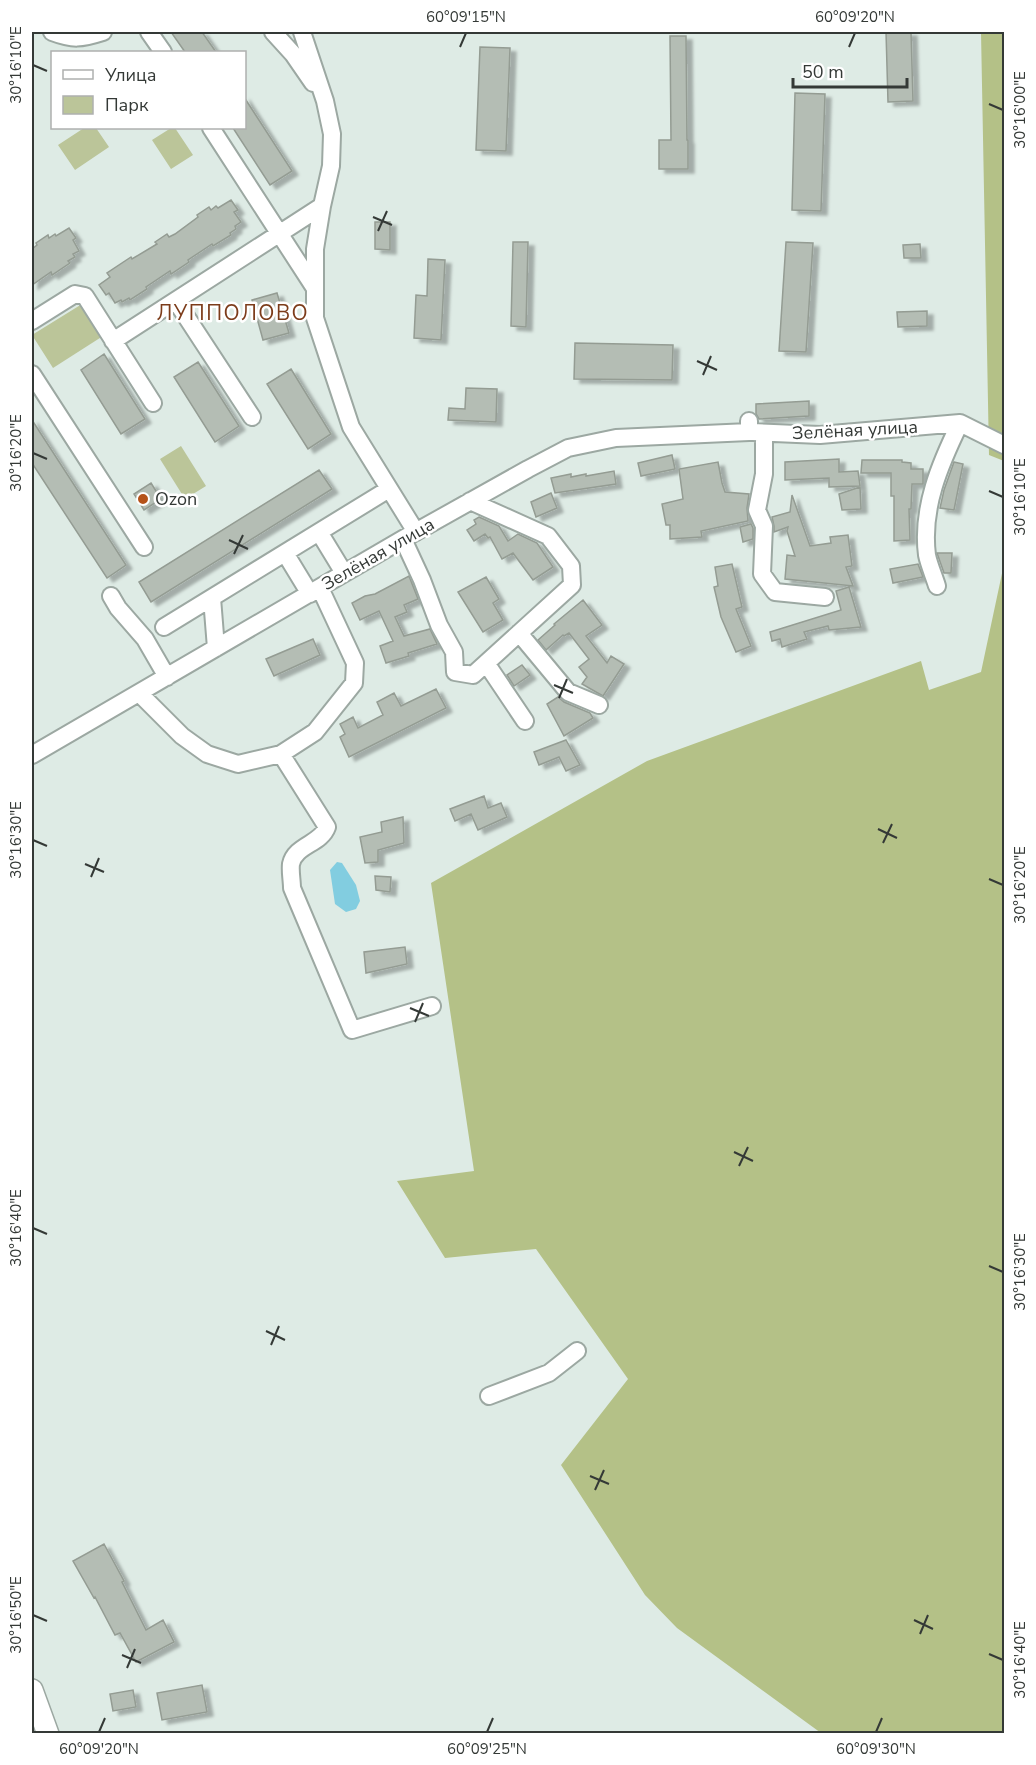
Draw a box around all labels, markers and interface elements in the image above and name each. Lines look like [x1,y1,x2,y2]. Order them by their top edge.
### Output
text: 60°09'15"N [426,7,506,27]
text: 60°09'20"N [815,7,895,27]
text: 30°16'10"E [6,26,26,104]
legend [51,51,246,129]
scale bar [793,51,907,89]
text: 50 m [802,60,844,84]
text: Улица [104,63,156,87]
text: 30°16'00"E [1010,71,1030,149]
text: Парк [105,93,149,117]
district label: ЛУППОЛОВО [157,299,309,327]
text: 30°16'20"E [6,414,26,492]
street label: Зелёная улица [791,415,919,445]
text: 30°16'10"E [1010,458,1030,536]
place label: Ozon [155,487,197,511]
marker: Ozon [136,492,150,506]
street label: Зелёная улица [317,512,439,596]
text: 30°16'30"E [6,801,26,879]
text: 30°16'20"E [1010,846,1030,924]
text: 30°16'40"E [6,1189,26,1267]
text: 30°16'30"E [1010,1233,1030,1311]
text: 30°16'50"E [6,1576,26,1654]
text: 30°16'40"E [1010,1621,1030,1699]
text: 60°09'20"N [59,1739,139,1759]
text: 60°09'25"N [447,1739,527,1759]
text: 60°09'30"N [836,1739,916,1759]

